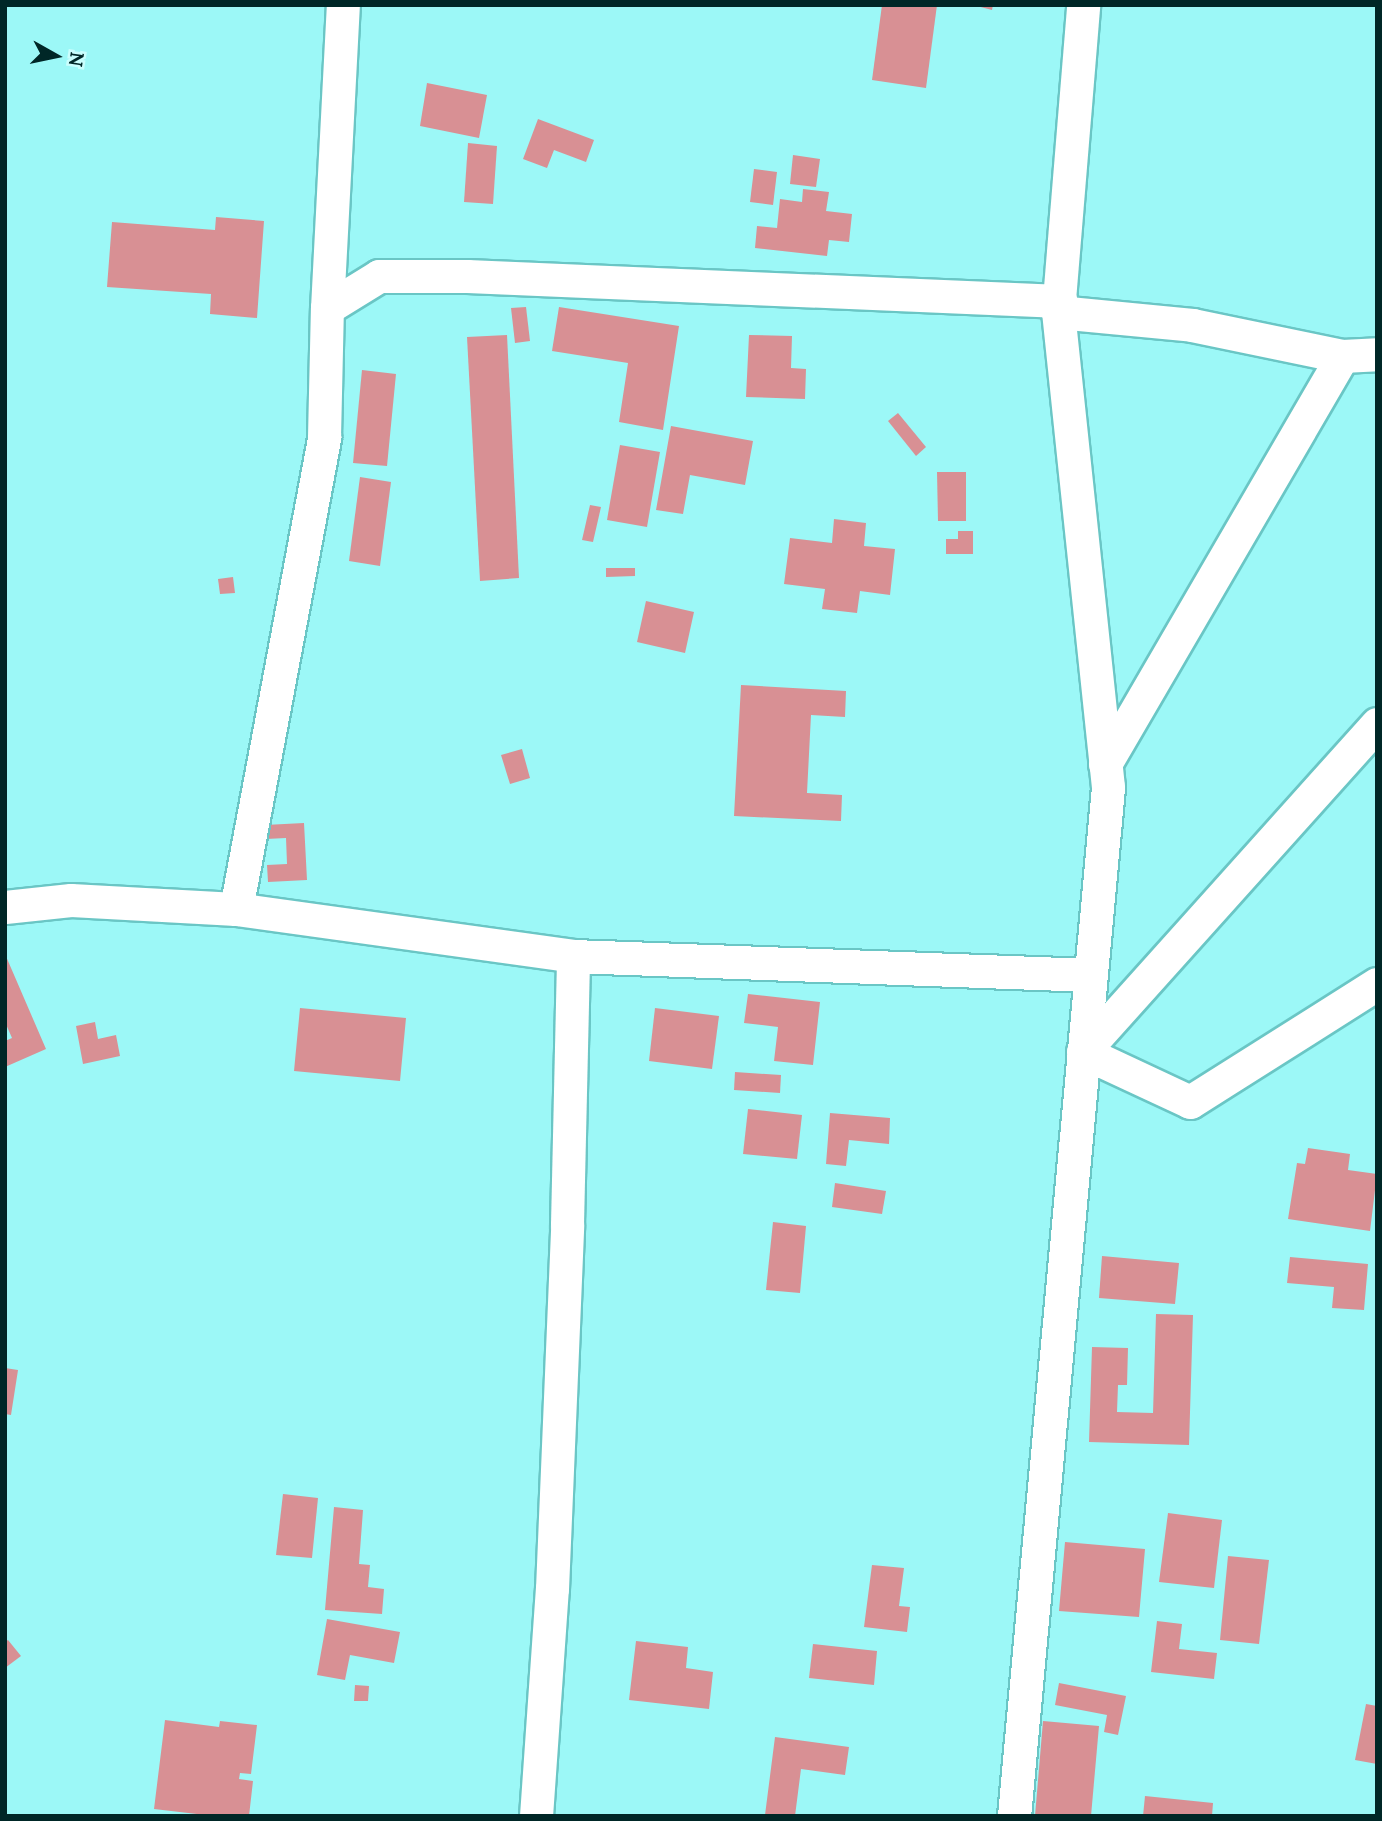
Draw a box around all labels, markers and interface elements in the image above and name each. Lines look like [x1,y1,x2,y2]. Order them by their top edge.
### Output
north arrow [21,21,91,91]
text: N [64,50,90,68]

